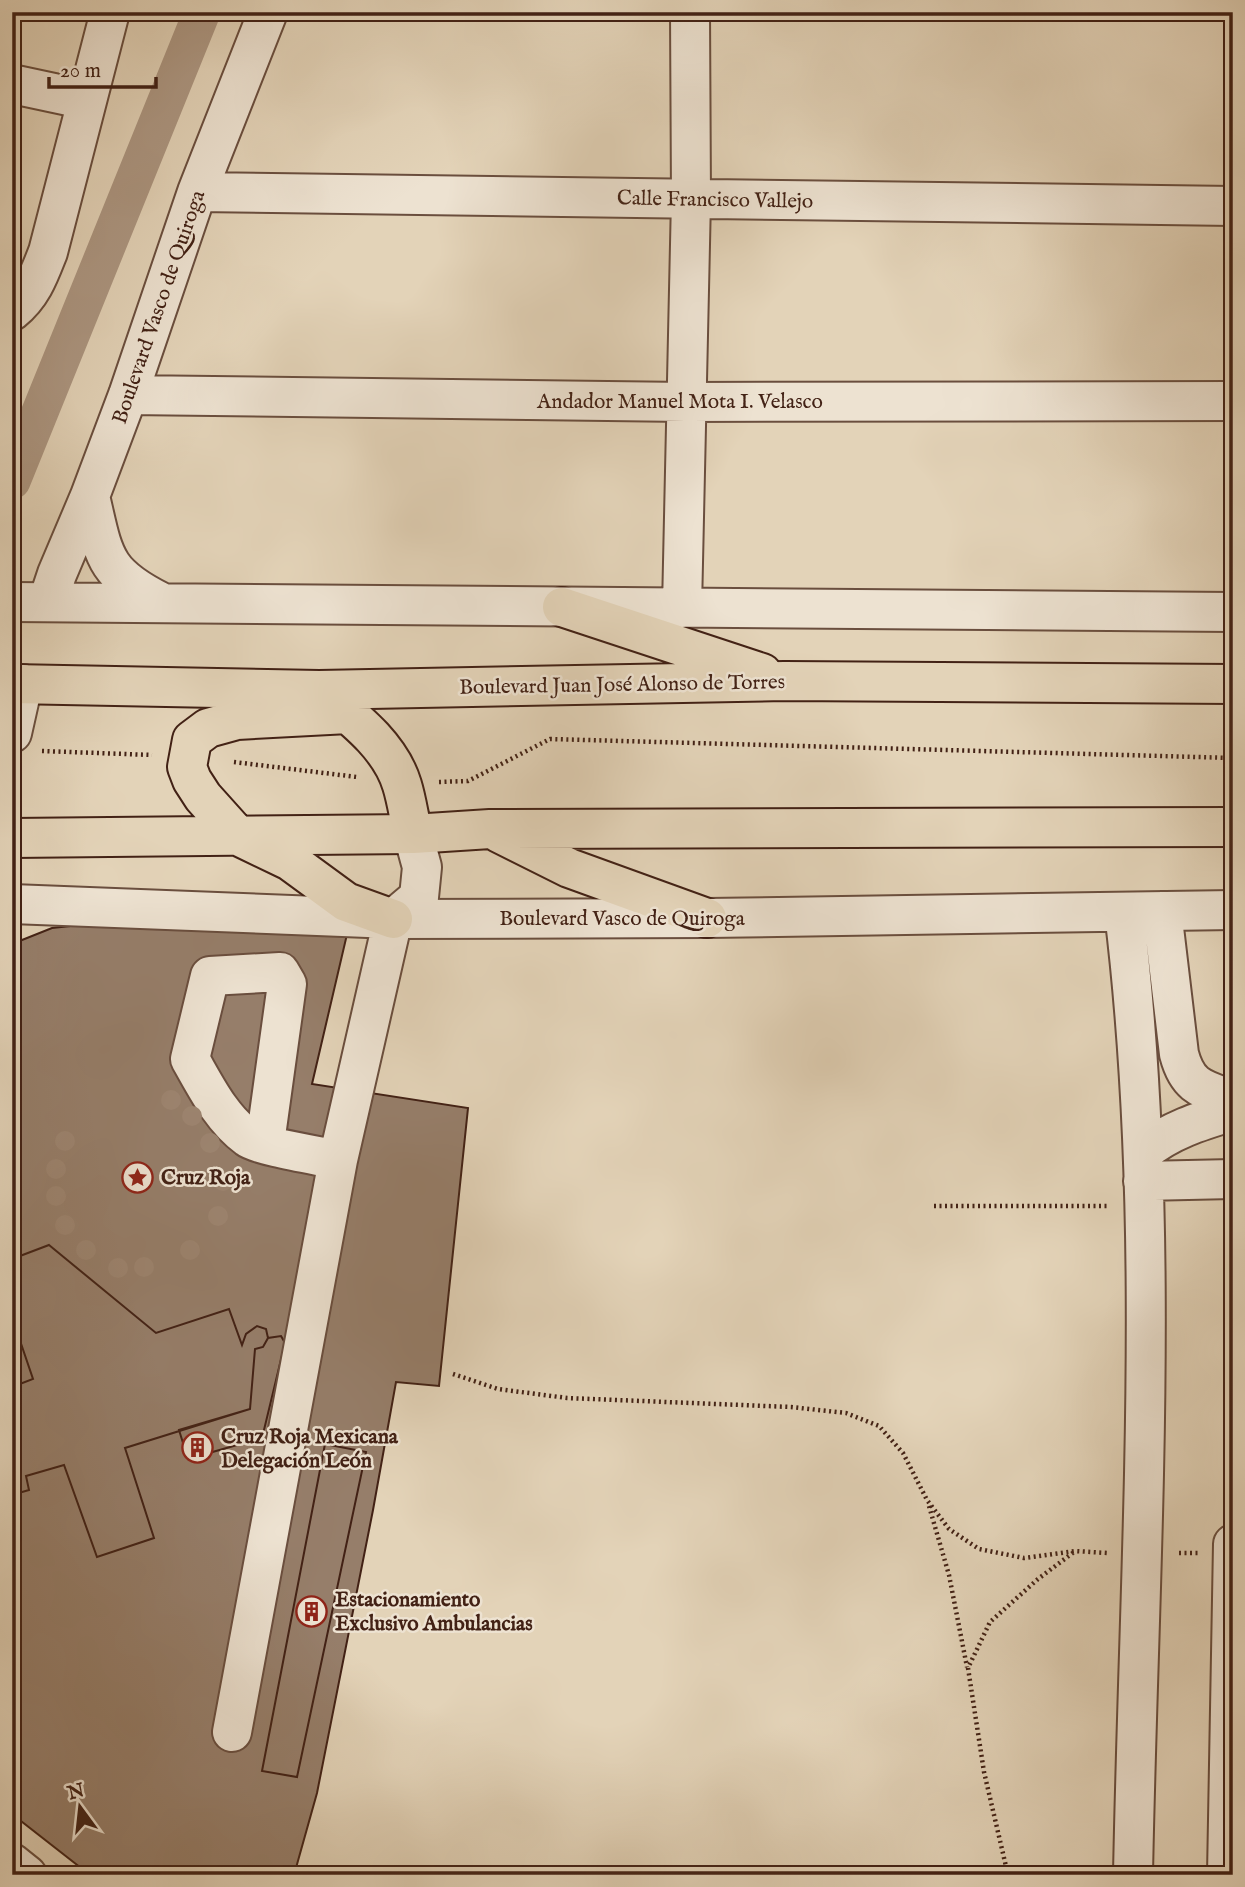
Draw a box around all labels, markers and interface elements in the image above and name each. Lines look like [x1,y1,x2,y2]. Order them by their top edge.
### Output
scale bar [49,46,156,90]
text: 20 m [60,58,101,85]
street label: Calle Francisco Vallejo [617,185,813,216]
street label: Boulevard Vasco de Quiroga [107,186,212,428]
street label: Andador Manuel Mota I. Velasco [536,389,823,416]
street label: Boulevard Juan José Alonso de Torres [459,669,785,702]
street label: Boulevard Vasco de Quiroga [499,906,746,933]
place icon: Cruz Roja [121,1160,155,1194]
place label: Cruz Roja [161,1165,251,1192]
place label: Cruz Roja Mexicana Delegación León [221,1424,399,1475]
building icon: Cruz Roja Mexicana Delegación León [181,1431,215,1465]
place label: Estacionamiento Exclusivo Ambulancias [335,1587,533,1638]
building icon: Estacionamiento Exclusivo Ambulancias [295,1594,329,1628]
north arrow [46,1772,116,1842]
text: N [64,1779,88,1806]

